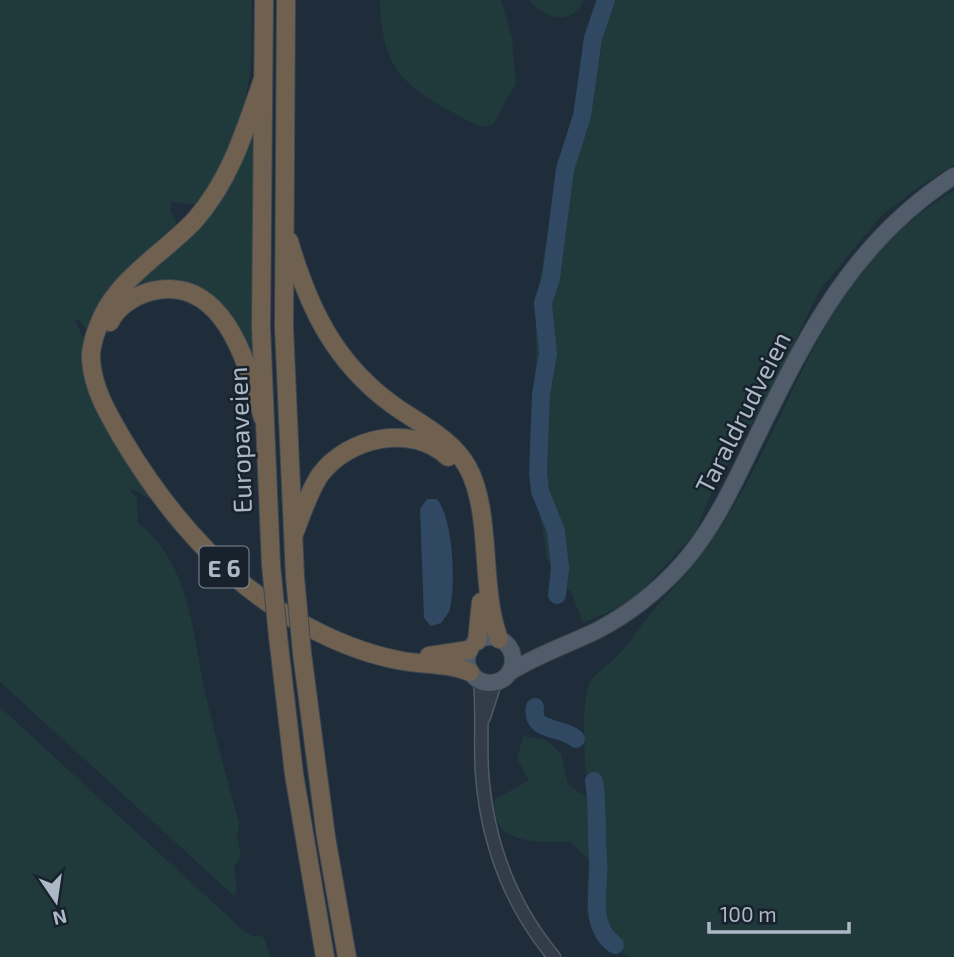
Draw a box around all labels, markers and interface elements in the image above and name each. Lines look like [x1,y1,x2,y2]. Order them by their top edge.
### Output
street label: Taraldrudveien [688,326,796,498]
street label: Europaveien [221,366,257,514]
road number: E 6 [200,546,248,588]
north arrow [21,866,91,936]
scale bar [709,890,849,934]
text: 100 m [720,901,777,926]
text: N [51,905,69,931]

